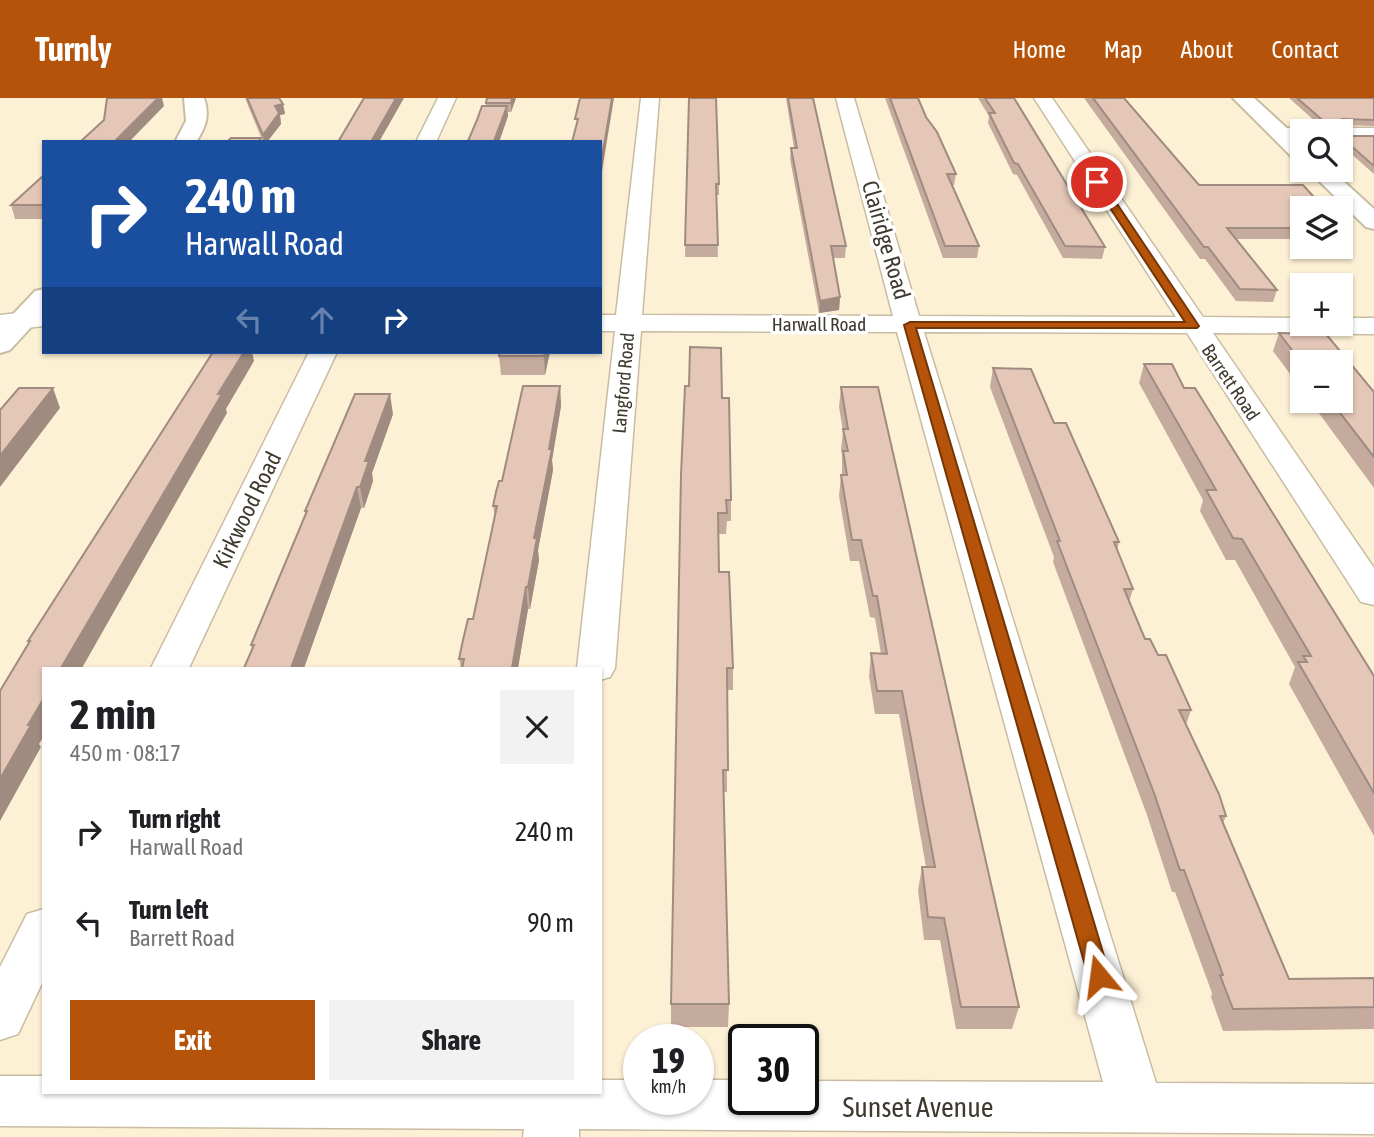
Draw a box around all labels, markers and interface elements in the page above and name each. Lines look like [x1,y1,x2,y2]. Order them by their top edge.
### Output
text: Turnly [35,30,112,68]
text: Home [1012,36,1066,63]
text: Map [1104,36,1142,63]
text: About [1180,36,1233,63]
text: Contact [1271,36,1339,63]
map controls [1290,119,1353,413]
button: search [1290,119,1353,182]
pin [1067,152,1127,212]
icon: arrive [1078,163,1116,201]
text: 240 m [185,167,296,223]
icon: right [70,168,161,259]
street label: Clairidge Road [857,178,915,302]
button: layers [1290,196,1353,259]
text: Harwall Road [185,225,344,262]
button: + [1290,273,1353,336]
icon: left [230,301,268,339]
icon: ahead [303,301,341,339]
icon: right [376,301,414,339]
street label: Harwall Road [772,313,866,335]
street label: Langford Road [608,332,638,434]
street label: Barrett Road [1197,340,1265,424]
button: − [1290,350,1353,413]
street label: Kirkwood Road [208,447,286,573]
text: 2 min [70,690,156,738]
button: close [500,690,574,764]
text: 450 m · 08:17 [70,740,181,766]
text: Turn right [129,804,220,834]
icon: right [70,813,108,851]
text: 240 m [515,817,574,847]
text: Harwall Road [129,834,243,860]
text: Turn left [129,895,209,925]
icon: left [70,904,108,942]
text: 90 m [527,908,574,938]
text: Barrett Road [129,925,235,951]
position arrow [1062,939,1136,1013]
button: Exit [70,1000,315,1080]
button: Share [329,1000,574,1080]
speed limit sign: 30 [728,1024,819,1115]
text: 19 [652,1040,685,1080]
text: km/h [651,1076,686,1097]
street label: Sunset Avenue [843,1091,993,1123]

